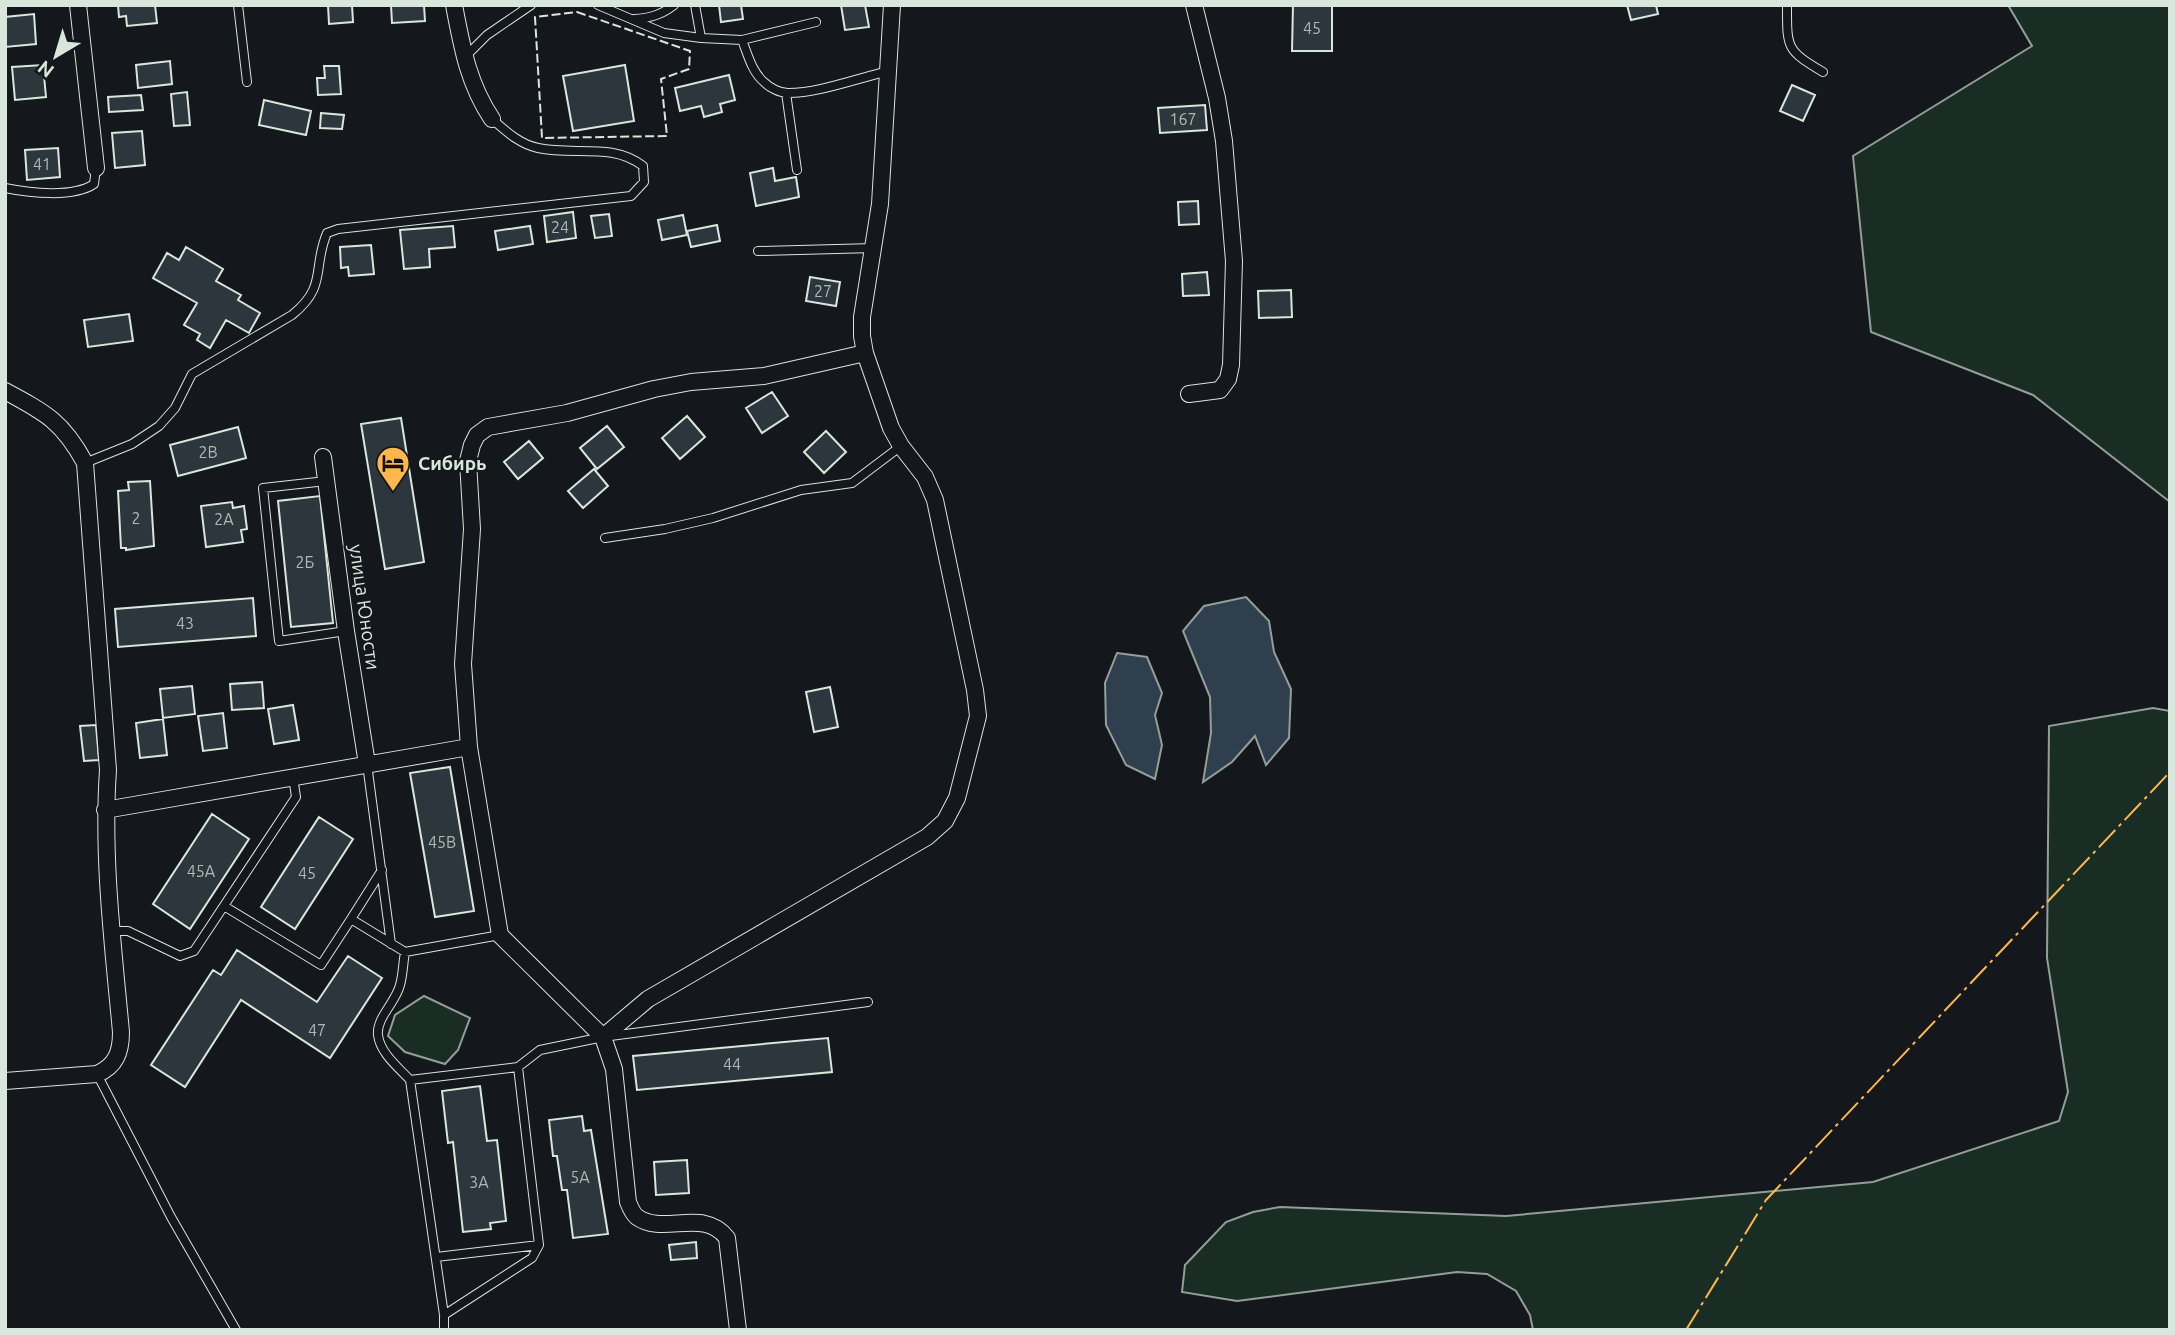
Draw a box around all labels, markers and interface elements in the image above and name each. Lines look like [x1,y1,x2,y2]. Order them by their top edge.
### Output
house number: 45 [1303,19,1321,37]
north arrow [21,21,91,91]
text: N [33,56,58,82]
house number: 167 [1169,110,1197,128]
house number: 41 [33,155,51,173]
house number: 24 [551,218,569,236]
house number: 27 [814,282,832,300]
house number: 2В [198,443,218,461]
hotel icon: Сибирь [374,444,412,493]
place label: Сибирь [418,452,487,474]
house number: 2 [131,509,141,527]
house number: 2А [214,510,234,528]
street label: улица Юности [345,543,385,671]
house number: 2Б [296,553,315,571]
house number: 43 [176,614,194,632]
house number: 45В [428,833,456,851]
house number: 45А [187,862,216,880]
house number: 45 [298,864,316,882]
house number: 47 [308,1021,326,1039]
house number: 44 [723,1055,741,1073]
house number: 5А [570,1168,590,1186]
house number: 3А [469,1173,489,1191]

